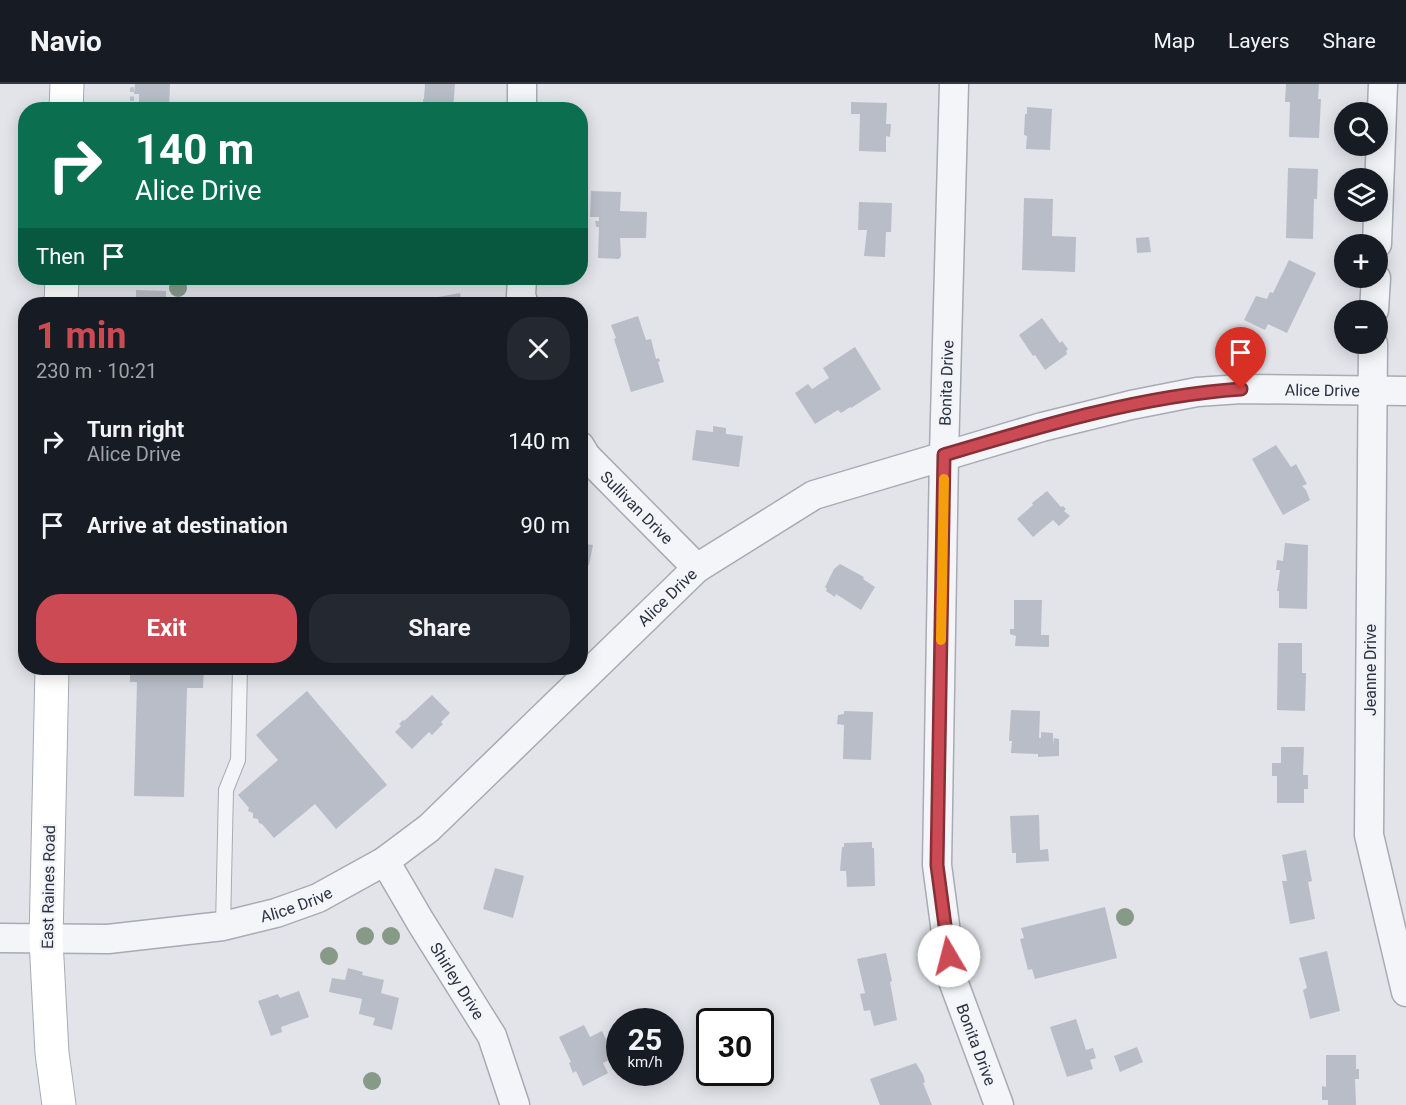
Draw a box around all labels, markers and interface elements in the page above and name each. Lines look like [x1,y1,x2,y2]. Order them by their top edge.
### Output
text: Navio [30,25,102,58]
text: Map [1153,29,1195,53]
text: Layers [1228,29,1289,53]
text: Share [1322,29,1376,53]
map controls [1334,102,1388,354]
button: search [1334,102,1388,156]
text: 140 m [135,125,254,174]
icon: right [36,126,114,204]
button: layers [1334,168,1388,222]
text: Alice Drive [135,175,262,207]
button: + [1334,234,1388,288]
icon: arrive [97,240,130,273]
text: Then [36,244,85,269]
button: − [1334,300,1388,354]
text: 1 min [36,315,127,357]
button: close [507,317,570,380]
pin [1215,327,1266,389]
icon: arrive [1224,336,1257,369]
street label: Bonita Drive [936,340,957,426]
text: 230 m · 10:21 [36,359,157,383]
street label: Alice Drive [1285,381,1360,400]
text: Turn right [87,417,184,442]
icon: right [36,425,69,458]
text: 140 m [508,429,570,454]
text: Alice Drive [87,442,181,466]
street label: Sullivan Drive [596,467,677,548]
icon: arrive [36,509,69,542]
text: Arrive at destination [87,513,288,538]
text: 90 m [521,513,570,538]
street label: Alice Drive [634,565,701,630]
button: Exit [36,594,297,663]
button: Share [309,594,570,663]
street label: Jeanne Drive [1361,624,1380,716]
street label: East Raines Road [38,825,59,949]
street label: Alice Drive [259,883,336,926]
position arrow [917,924,981,988]
street label: Shirley Drive [426,939,488,1023]
street label: Bonita Drive [952,1001,1000,1088]
speed limit sign: 30 [696,1008,774,1086]
text: 25 [628,1022,662,1057]
text: km/h [627,1053,663,1071]

